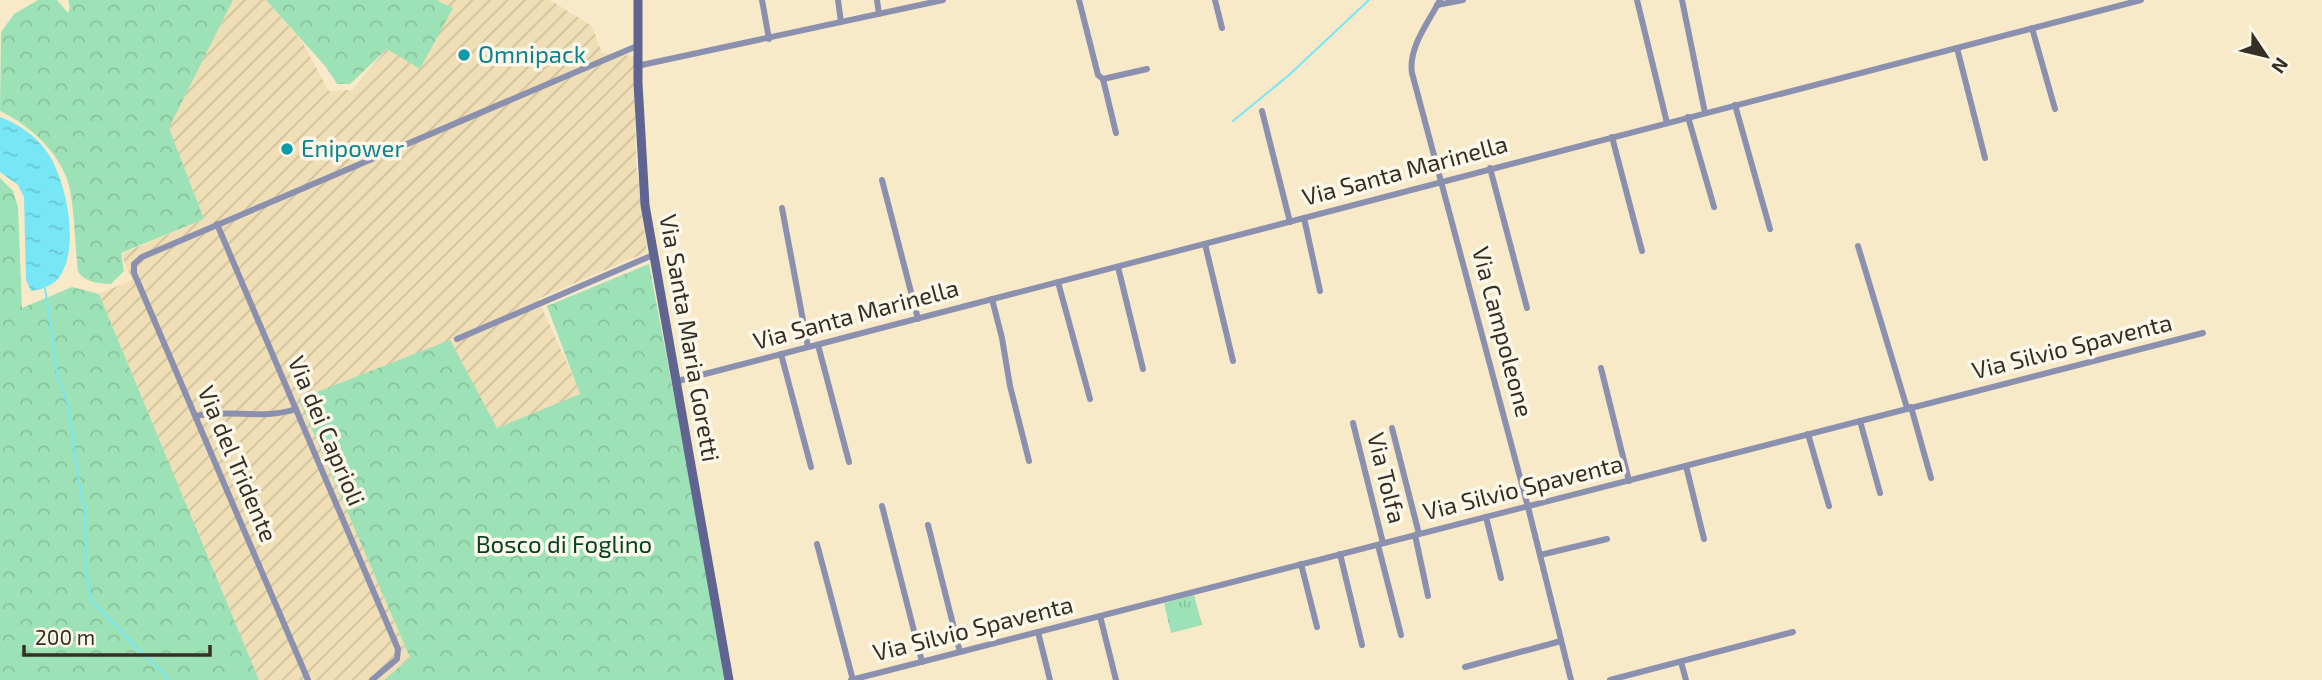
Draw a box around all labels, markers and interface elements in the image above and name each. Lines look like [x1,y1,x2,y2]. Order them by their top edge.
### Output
north arrow [2231,21,2301,91]
place label: Omnipack [478,39,586,68]
marker: Omnipack [456,47,472,63]
text: N [2267,54,2294,78]
street label: Via Santa Marinella [1299,128,1510,211]
place label: Enipower [301,133,404,162]
marker: Enipower [279,141,295,157]
street label: Via Santa Maria Goretti [654,212,727,464]
street label: Via Campoleone [1467,243,1540,420]
street label: Via Santa Marinella [750,272,961,355]
street label: Via Silvio Spaventa [1969,307,2175,384]
street label: Via dei Caprioli [283,351,372,510]
street label: Via del Tridente [192,381,284,546]
street label: Via Tolfa [1362,429,1413,526]
street label: Via Silvio Spaventa [1420,448,1626,525]
park label: Bosco di Foglino [476,529,652,558]
street label: Via Silvio Spaventa [870,589,1076,666]
scale bar [24,614,210,658]
text: 200 m [35,624,95,649]

